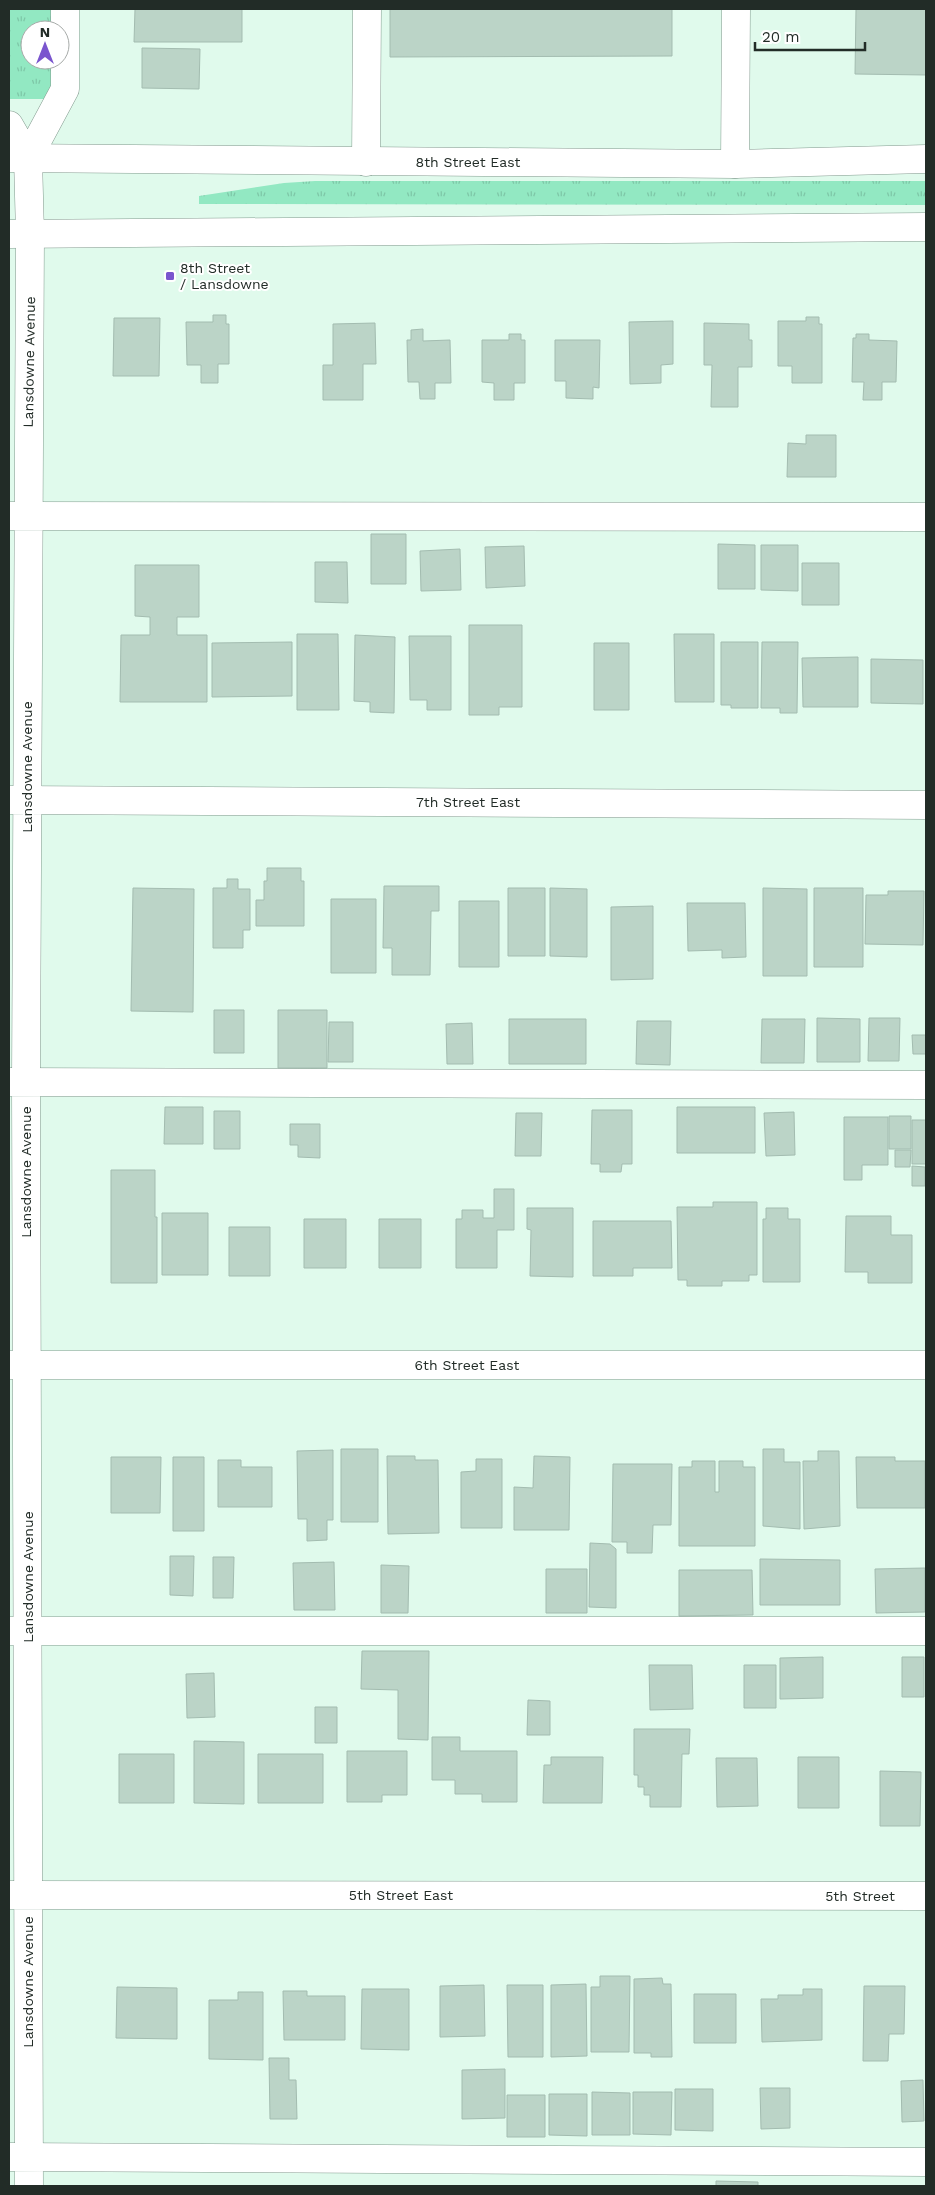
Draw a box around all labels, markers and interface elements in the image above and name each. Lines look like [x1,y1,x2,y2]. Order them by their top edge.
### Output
north arrow [20,20,70,70]
scale bar [755,20,865,52]
text: N [40,24,50,40]
text: 20 m [762,28,800,46]
street label: 8th Street East [416,154,521,170]
place label: 8th Street / Lansdowne [180,260,269,292]
marker: 8th Street / Lansdowne [164,270,176,282]
street label: Lansdowne Avenue [20,296,38,428]
street label: Lansdowne Avenue [19,701,35,833]
street label: 7th Street East [416,794,520,810]
street label: Lansdowne Avenue [18,1106,34,1238]
street label: 6th Street East [415,1357,520,1373]
street label: Lansdowne Avenue [20,1511,36,1643]
street label: 5th Street East [349,1887,453,1903]
street label: 5th Street [825,1888,895,1904]
street label: Lansdowne Avenue [20,1916,36,2048]

